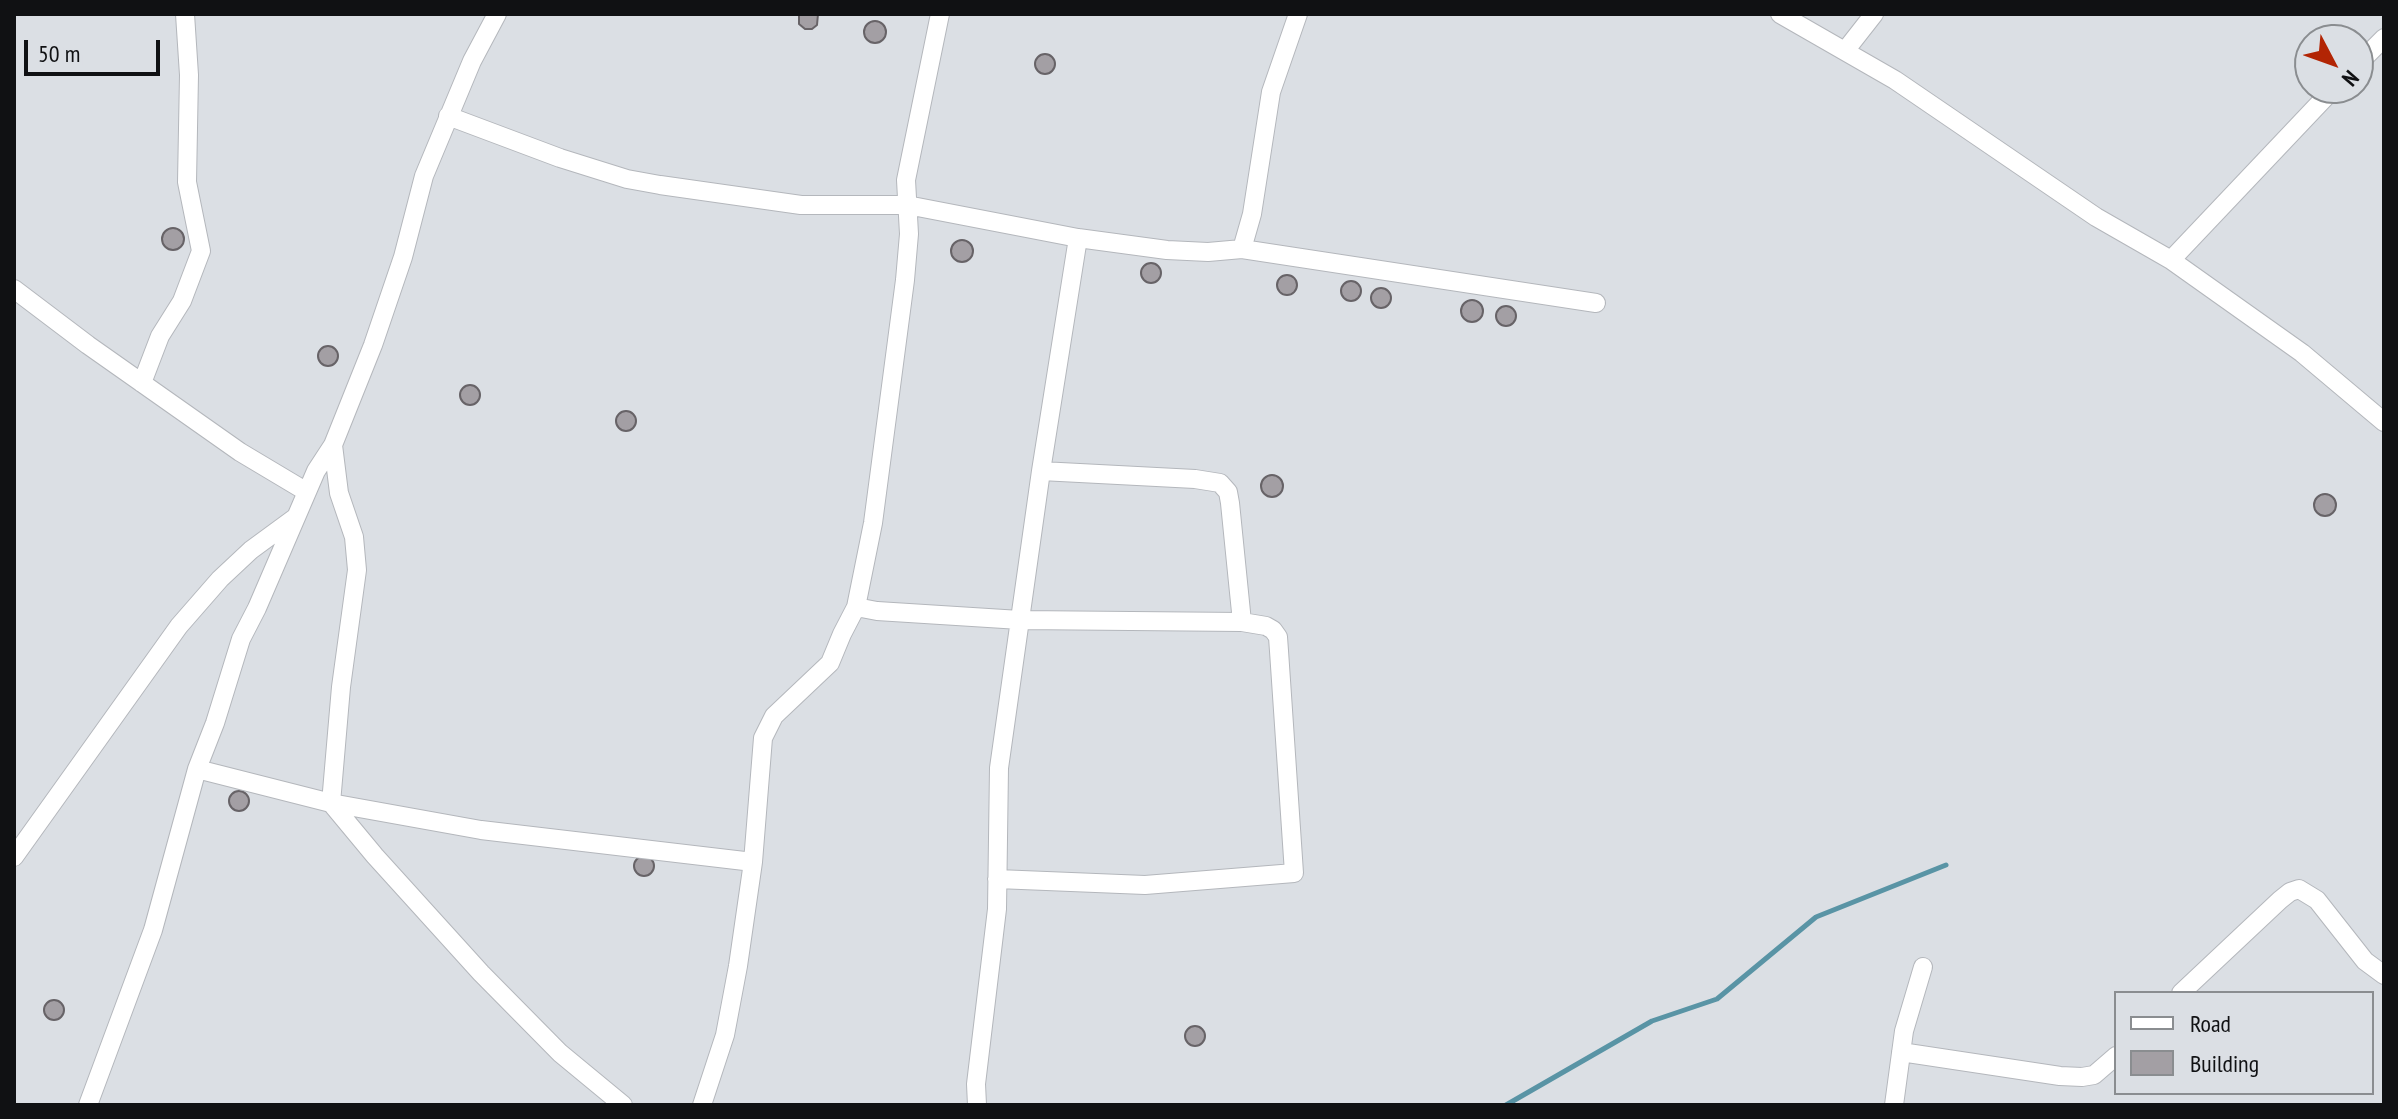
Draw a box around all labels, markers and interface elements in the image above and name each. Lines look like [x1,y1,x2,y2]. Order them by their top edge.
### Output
scale bar [28,24,164,74]
north arrow [2294,24,2374,104]
text: 50 m [38,38,80,69]
text: N [2336,65,2365,92]
legend [2114,991,2374,1095]
text: Road [2190,1008,2231,1039]
text: Building [2190,1048,2259,1079]

